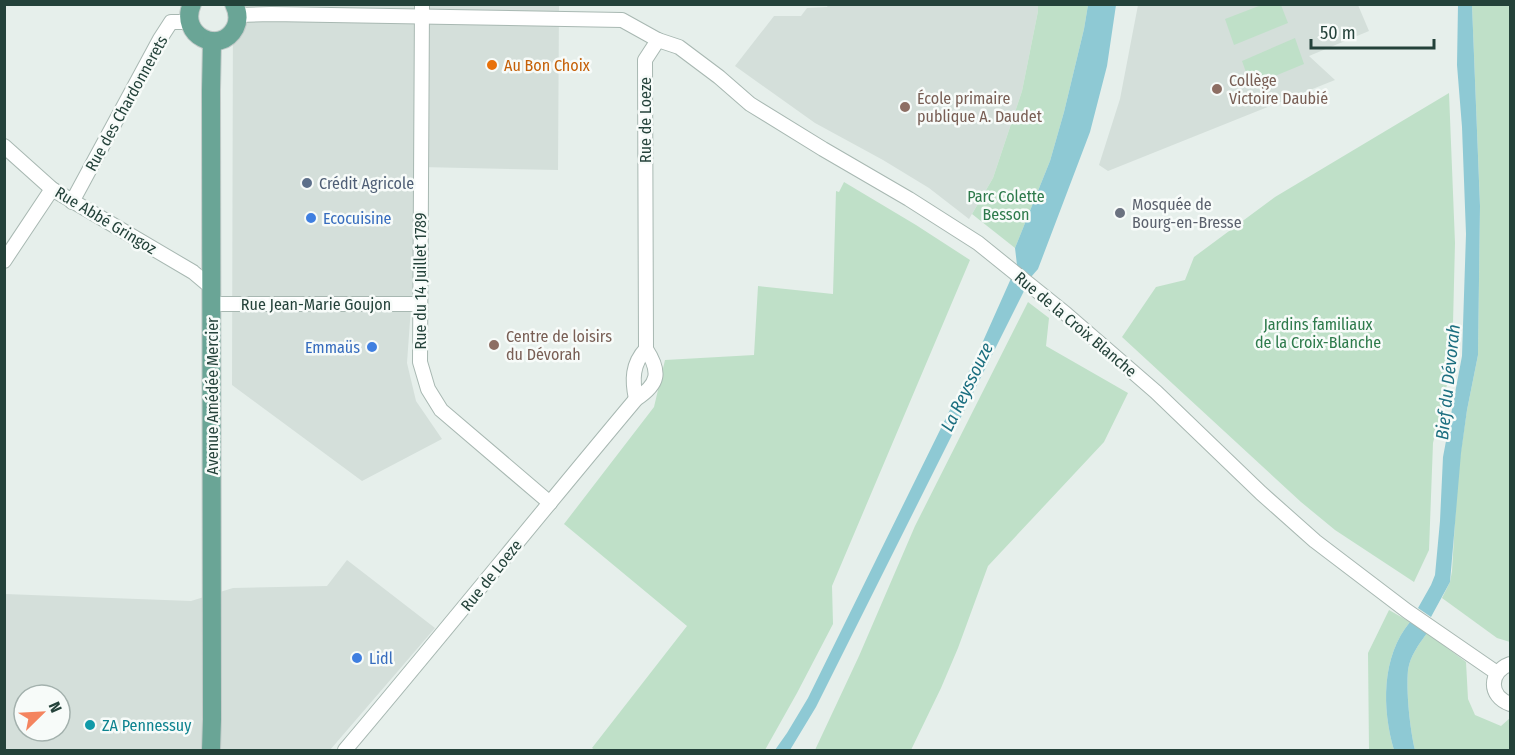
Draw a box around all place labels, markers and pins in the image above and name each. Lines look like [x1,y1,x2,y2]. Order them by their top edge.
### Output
place label: Au Bon Choix [504,56,590,75]
marker: Au Bon Choix [485,58,499,72]
place label: Collège Victoire Daubié [1229,71,1328,108]
marker: Collège Victoire Daubié [1210,82,1224,96]
place label: École primaire publique A. Daudet [917,89,1043,126]
marker: École primaire publique A. Daudet [898,100,912,114]
place label: Crédit Agricole [319,174,414,193]
marker: Crédit Agricole [300,176,314,190]
place label: Mosquée de Bourg-en-Bresse [1132,195,1242,232]
marker: Mosquée de Bourg-en-Bresse [1113,206,1127,220]
place label: Ecocuisine [323,209,392,228]
marker: Ecocuisine [304,211,318,225]
place label: Centre de loisirs du Dévorah [506,327,612,364]
place label: Emmaüs [305,338,360,357]
marker: Centre de loisirs du Dévorah [487,338,501,352]
marker: Emmaüs [365,340,379,354]
place label: Lidl [369,649,393,668]
marker: Lidl [350,651,364,665]
place label: ZA Pennessuy [102,716,192,735]
marker: ZA Pennessuy [83,718,97,732]

